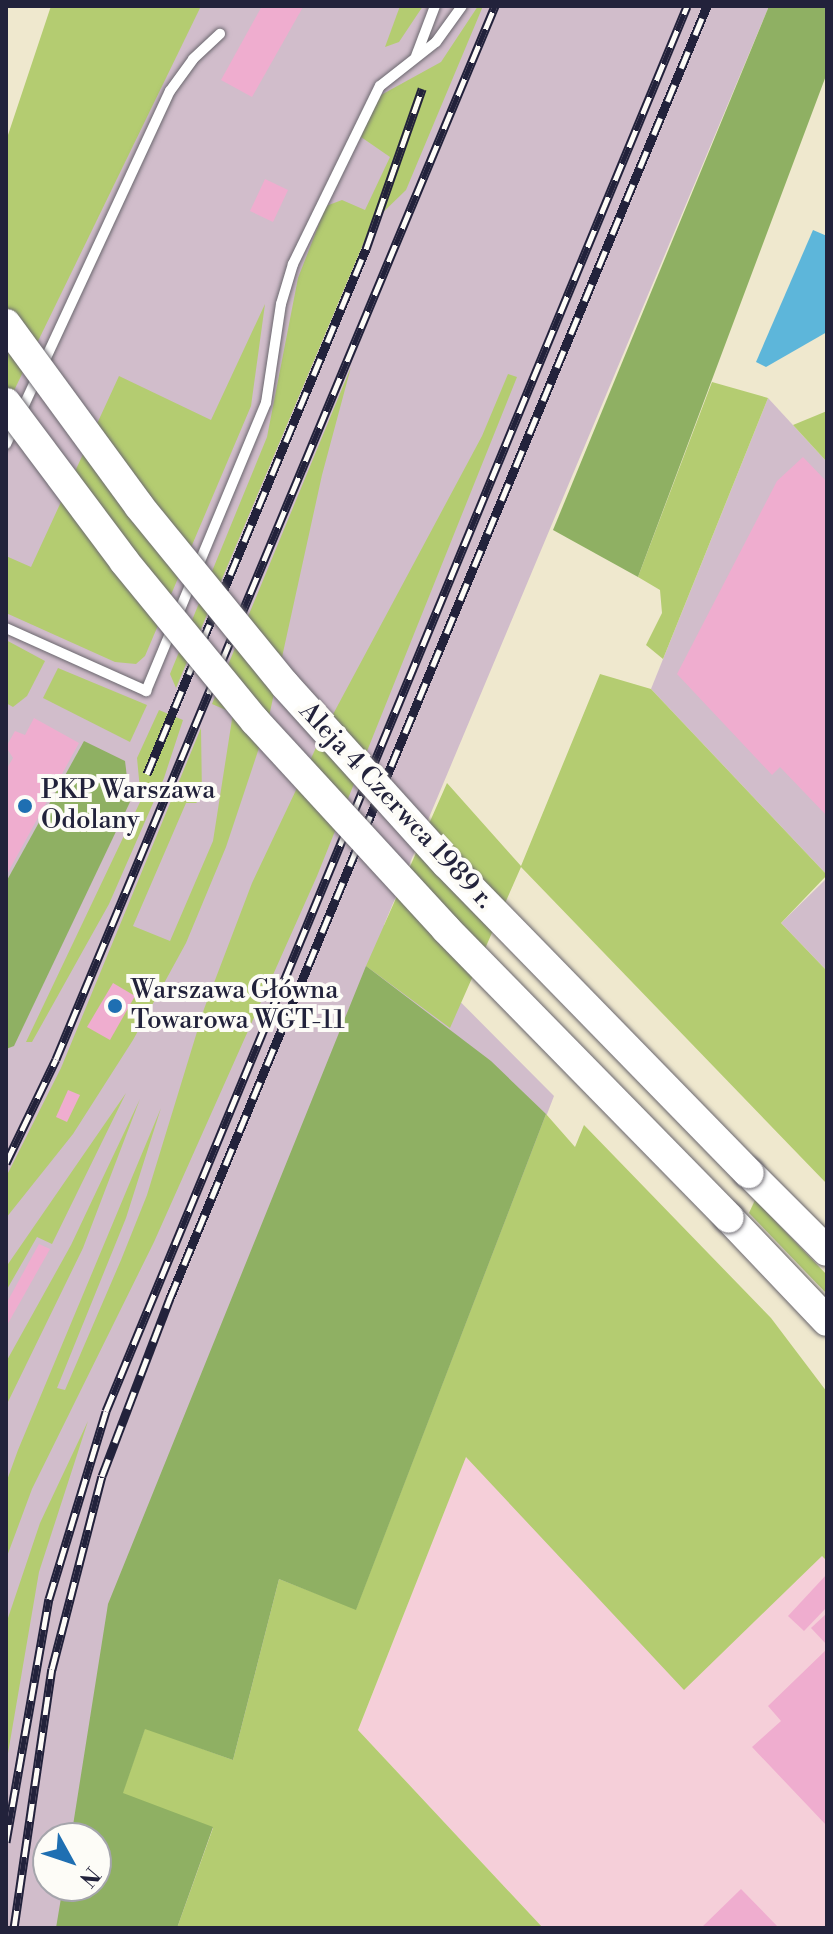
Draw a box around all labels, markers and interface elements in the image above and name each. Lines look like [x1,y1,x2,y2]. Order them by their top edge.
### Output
street label: Aleja 4 Czerwca 1989 r. [292,696,500,916]
place label: PKP Warszawa Odolany [41,775,215,836]
marker: PKP Warszawa Odolany [16,797,34,815]
place label: Warszawa Główna Towarowa WGT-11 [131,975,345,1036]
marker: Warszawa Główna Towarowa WGT-11 [106,997,124,1015]
north arrow [32,1822,112,1902]
text: N [73,1861,105,1892]

